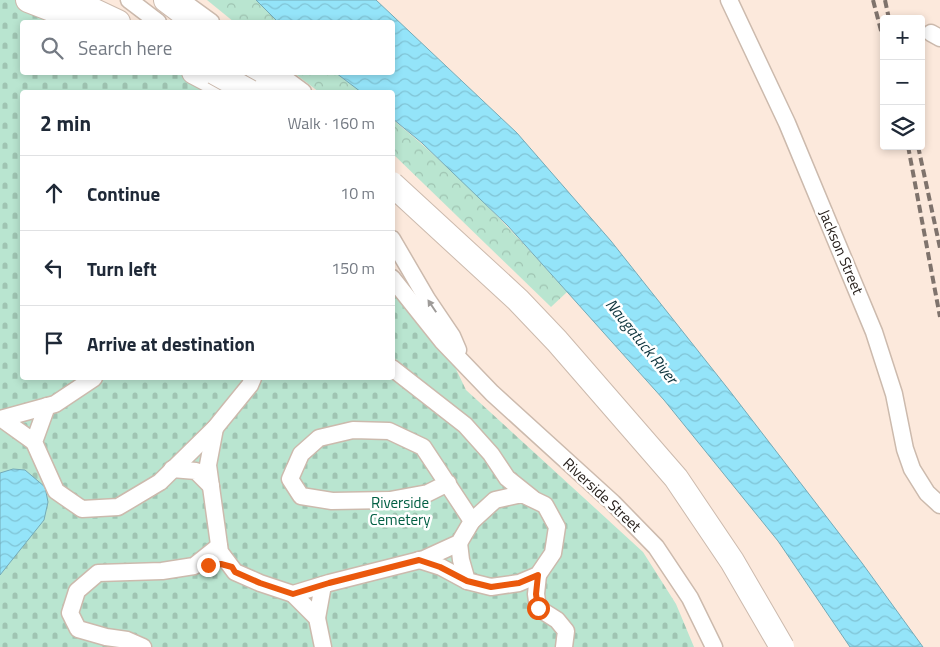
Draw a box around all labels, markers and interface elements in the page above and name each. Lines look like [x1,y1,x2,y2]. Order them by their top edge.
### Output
map controls [880,15,925,150]
button: + [880,15,925,60]
search box [20,20,395,75]
text: Search here [78,33,172,62]
icon: search [38,34,66,62]
button: − [880,60,925,105]
button: layers [880,105,925,150]
text: 2 min [40,107,91,139]
text: Walk · 160 m [287,111,375,135]
icon: ahead [40,179,68,207]
text: Continue [87,179,160,208]
text: 10 m [340,181,375,205]
street label: Jackson Street [813,206,870,299]
icon: left [40,254,68,282]
text: Turn left [87,254,157,283]
text: 150 m [331,256,375,280]
water label: Naugatuck River [600,293,685,390]
one-way arrow [427,300,437,313]
icon: arrive [40,329,68,357]
text: Arrive at destination [87,329,255,358]
street label: Riverside Street [558,452,647,538]
park label: Riverside Cemetery [370,491,430,531]
route end [197,554,220,577]
route start [527,597,550,620]

